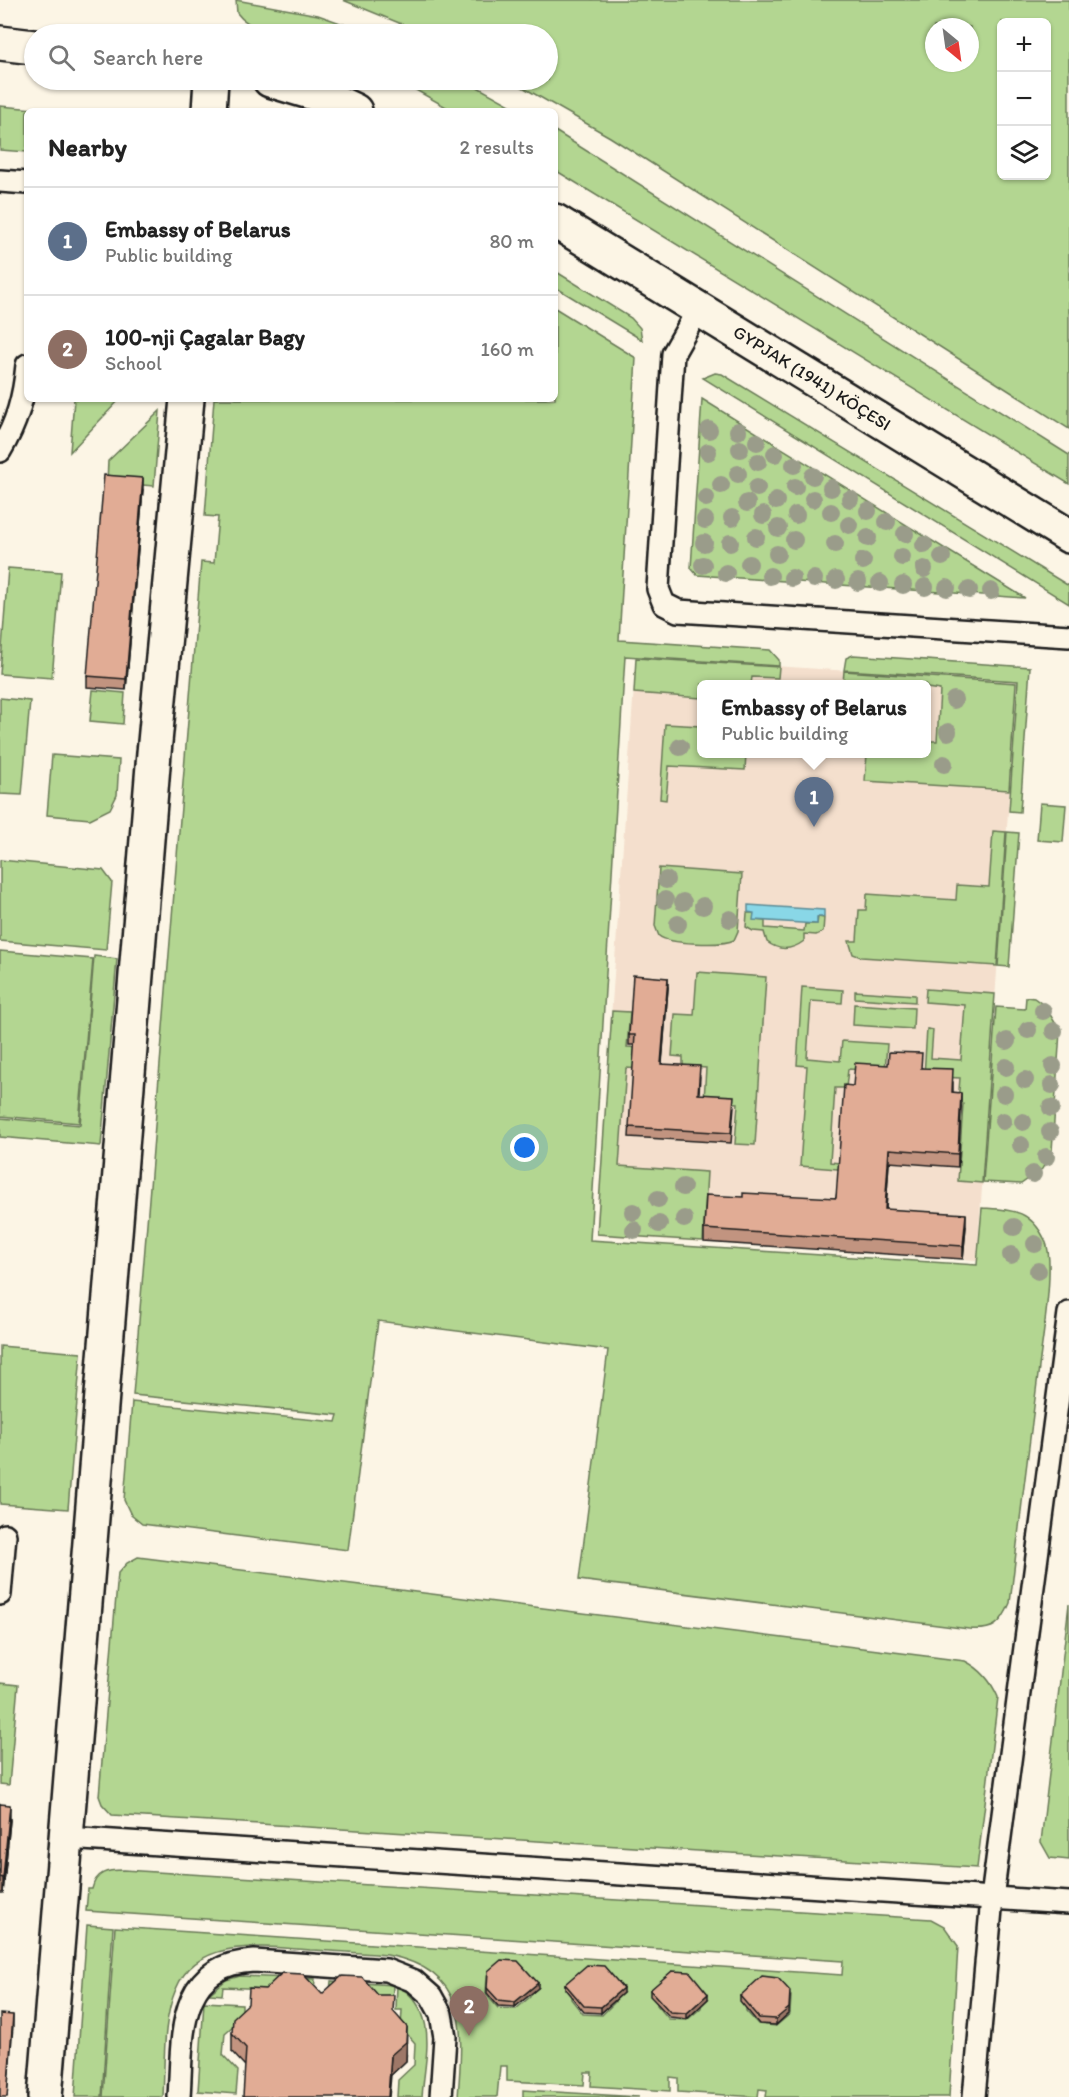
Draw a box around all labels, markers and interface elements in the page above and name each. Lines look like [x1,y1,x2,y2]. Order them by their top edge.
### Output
north arrow [925,18,979,72]
map controls [997,18,1051,180]
button: + [997,18,1051,72]
search box [24,24,558,90]
icon: search [45,41,78,74]
text: Search here [93,44,203,71]
button: − [997,72,1051,126]
button: layers [997,126,1051,180]
text: Nearby [48,131,127,163]
text: 2 results [460,135,534,159]
text: Embassy of Belarus [105,216,291,243]
text: 1 [63,229,72,253]
text: 80 m [489,229,534,253]
text: Public building [105,243,232,267]
street label: GYPJAK (1941) KÖÇESI [729,320,895,436]
text: 100-nji Çagalar Bagy [105,324,305,351]
text: 2 [62,337,73,361]
text: 160 m [481,337,534,361]
text: School [105,351,162,375]
popup [697,680,931,758]
text: Embassy of Belarus [721,694,907,721]
text: Public building [721,721,848,745]
pin: 1 [794,778,834,827]
your location [510,1133,539,1162]
pin: 2 [450,1986,488,2036]

